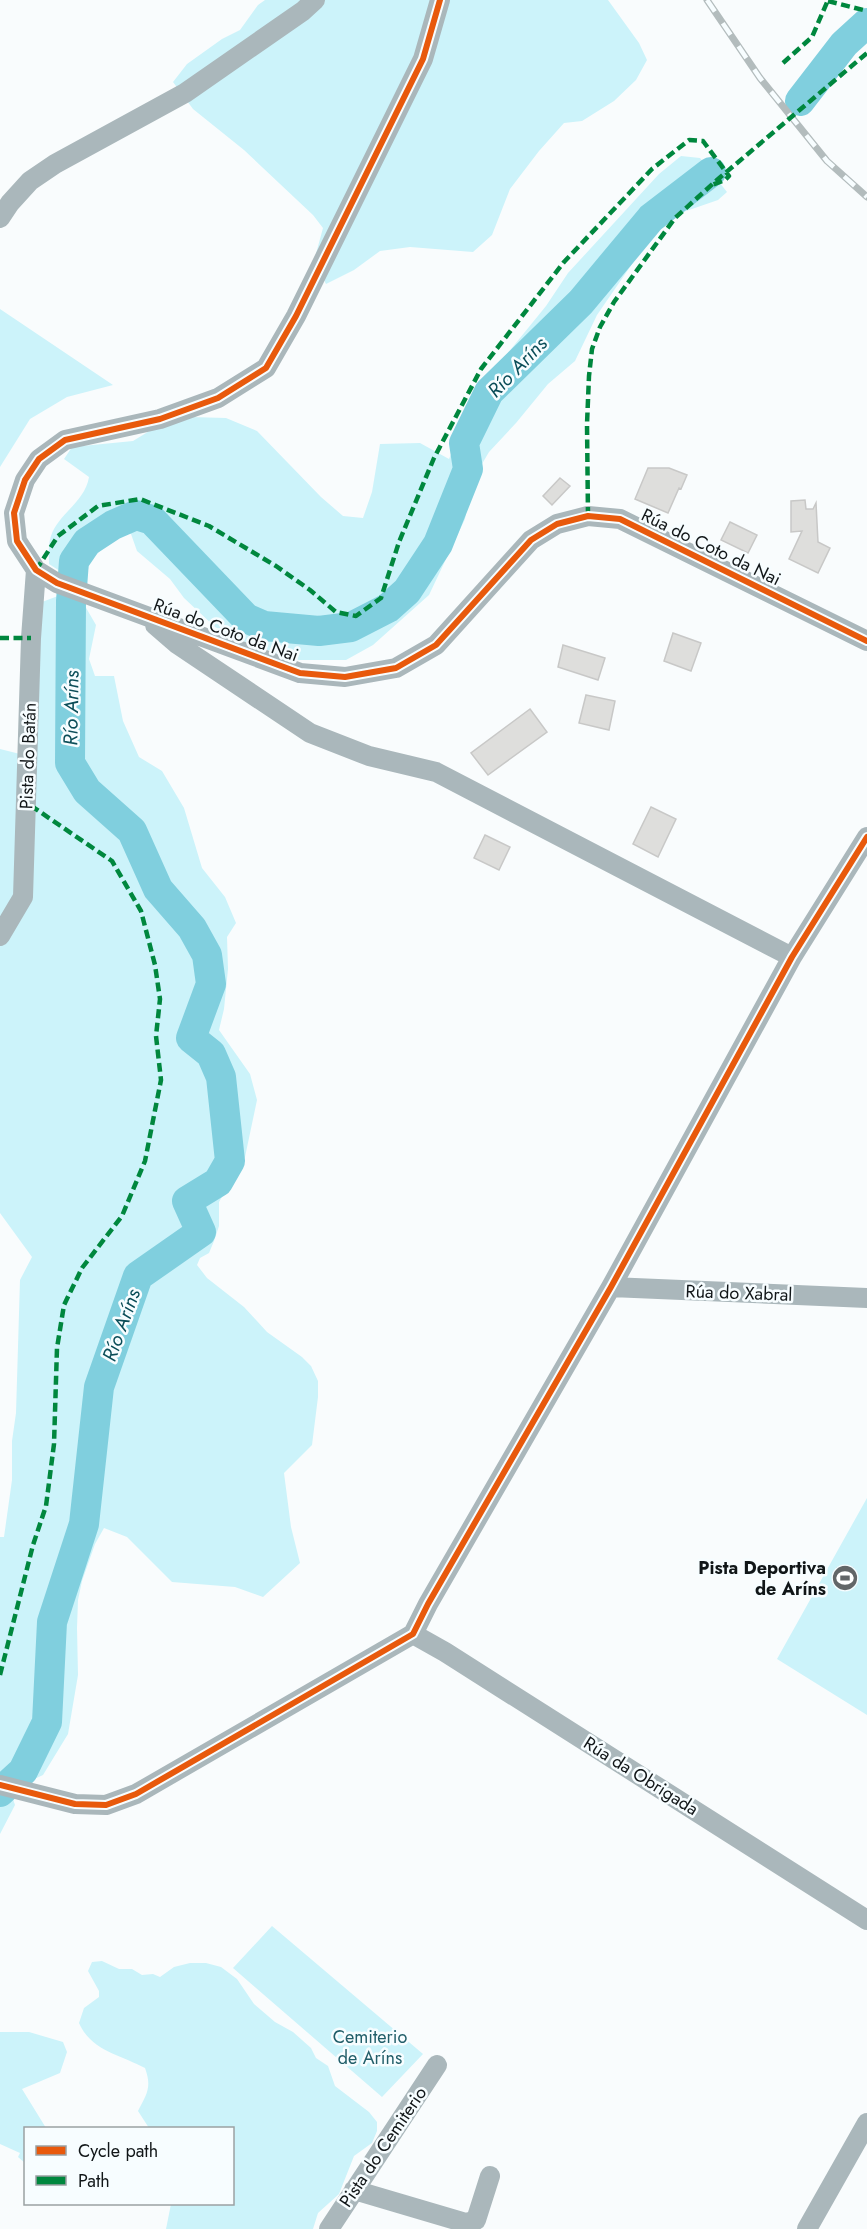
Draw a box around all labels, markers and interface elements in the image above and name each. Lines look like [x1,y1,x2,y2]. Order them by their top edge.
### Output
water label: Río Aríns [481,330,554,404]
street label: Rúa do Coto da Nai [637,502,785,592]
street label: Rúa do Coto da Nai [150,592,302,668]
water label: Río Aríns [56,670,87,746]
street label: Pista do Batán [13,702,43,810]
street label: Rúa do Xabral [685,1278,793,1308]
water label: Río Aríns [95,1285,148,1365]
place label: Pista Deportiva de Aríns [698,1555,826,1602]
sports icon: Pista Deportiva de Aríns [830,1563,860,1593]
street label: Rúa da Obrigada [579,1730,703,1822]
park label: Cemiterio de Aríns [333,2024,407,2071]
street label: Pista do Cemiterio [333,2081,433,2212]
legend [24,2127,234,2205]
text: Cycle path [78,2138,158,2164]
text: Path [78,2168,110,2194]

